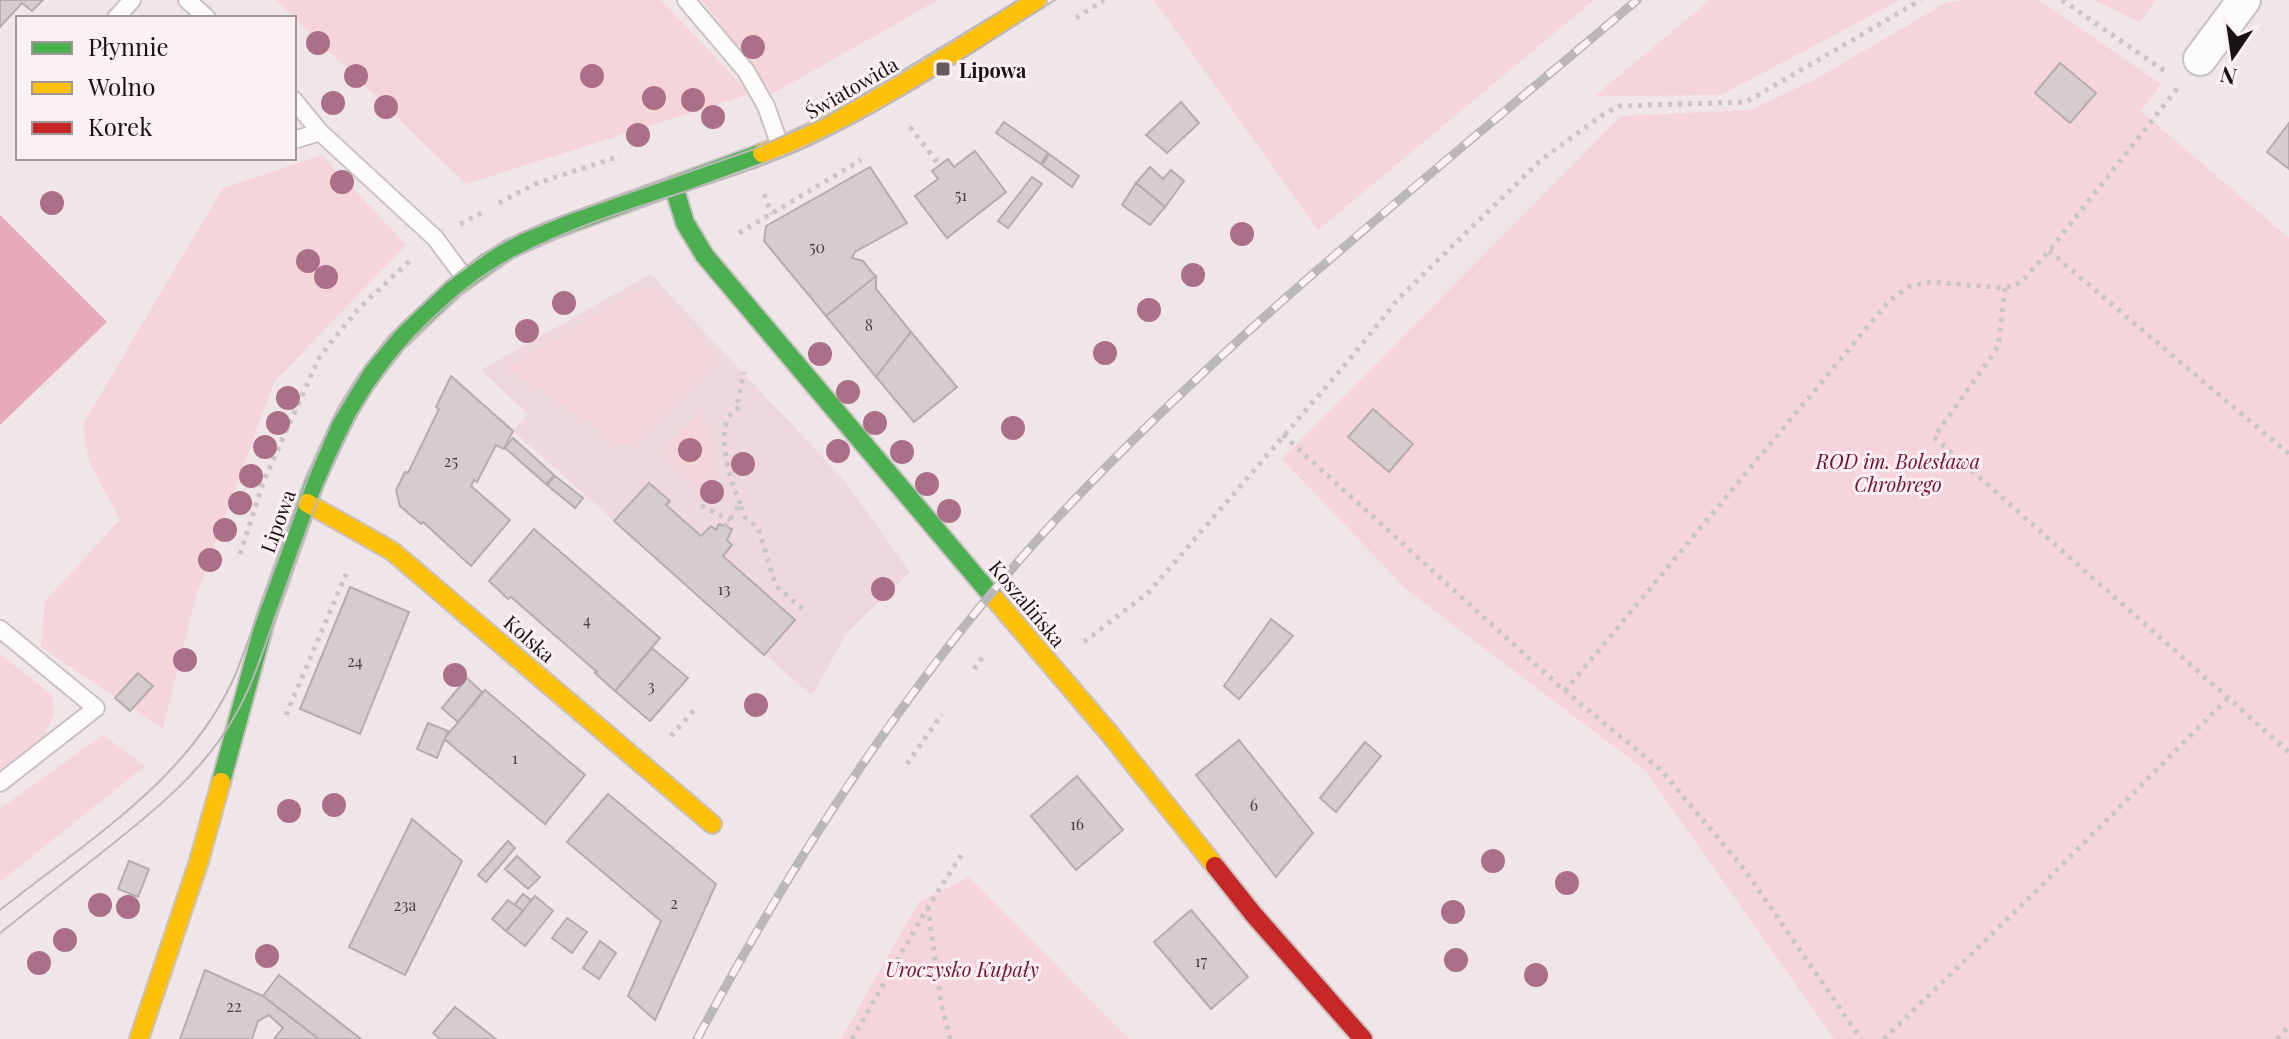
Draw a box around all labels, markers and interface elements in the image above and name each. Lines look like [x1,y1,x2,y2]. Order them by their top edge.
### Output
legend [16,16,296,160]
north arrow [2193,16,2273,96]
text: Płynnie [88,30,169,62]
street label: Światowida [800,50,902,124]
place label: Lipowa [959,56,1027,83]
marker: Lipowa [934,60,952,78]
text: N [2217,60,2239,93]
text: Wolno [87,70,155,102]
text: Korek [88,110,153,142]
house number: 51 [955,184,967,205]
house number: 50 [809,236,825,257]
house number: 8 [865,314,873,335]
park label: ROD im. Bolesława Chrobrego [1815,447,1980,497]
house number: 25 [444,450,458,471]
street label: Lipowa [253,486,301,556]
street label: Koszalińska [984,554,1072,652]
house number: 13 [718,578,730,599]
street label: Kolska [499,608,561,668]
house number: 4 [583,609,591,630]
house number: 24 [347,650,363,671]
house number: 3 [647,675,655,696]
house number: 1 [512,747,518,768]
house number: 6 [1250,794,1258,815]
house number: 16 [1070,813,1084,834]
house number: 2 [670,892,678,913]
house number: 23a [394,894,416,915]
house number: 17 [1195,950,1208,971]
park label: Uroczysko Kupały [885,955,1039,982]
house number: 22 [226,995,242,1016]

